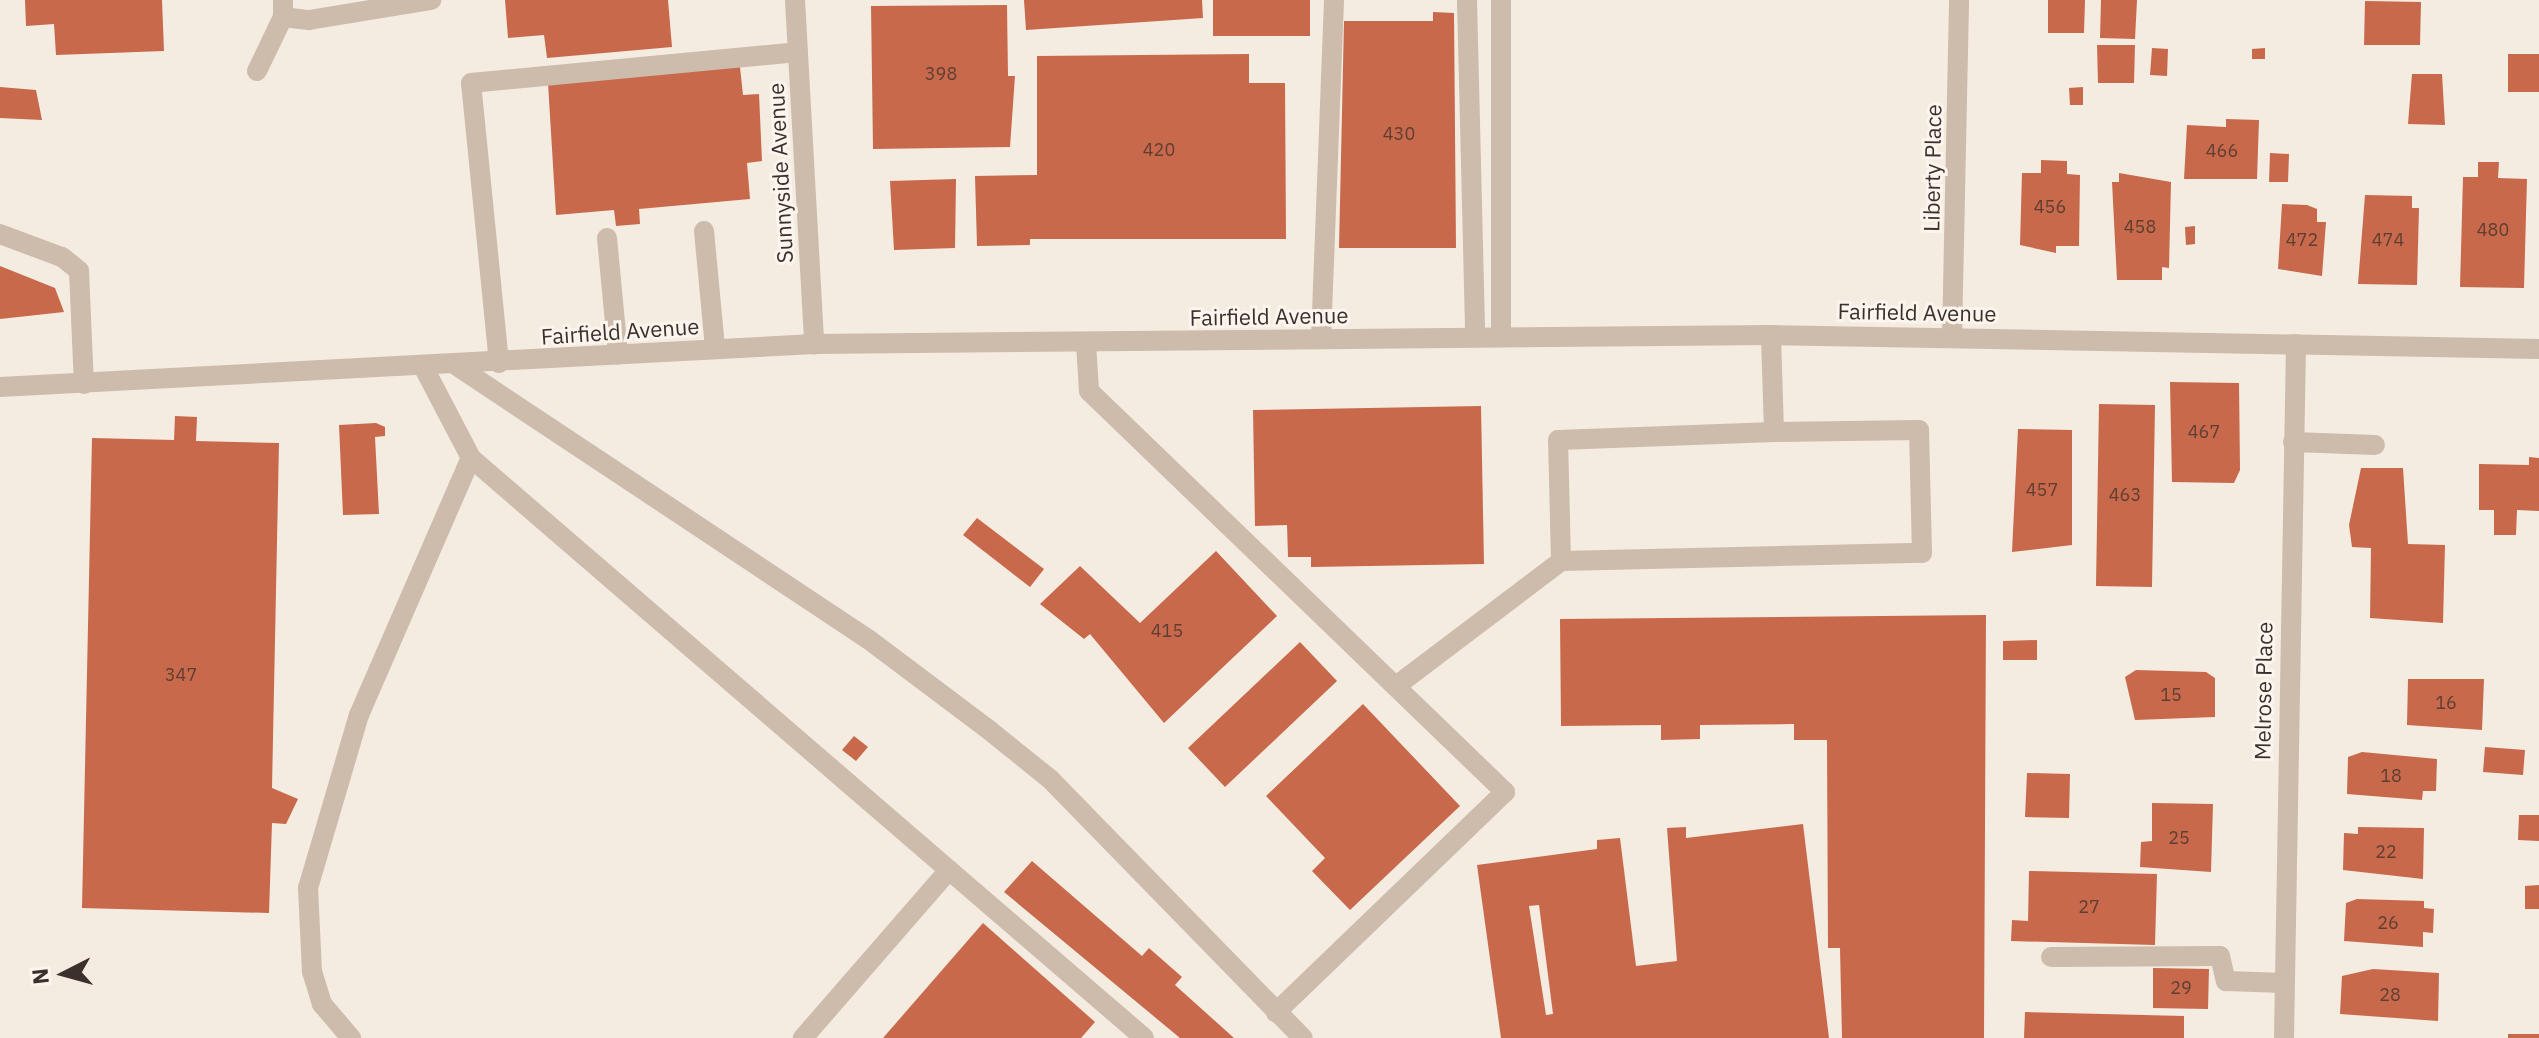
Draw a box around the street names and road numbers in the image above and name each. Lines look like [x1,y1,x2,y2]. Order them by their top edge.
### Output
street label: Sunnyside Avenue [762,82,798,264]
street label: Liberty Place [1918,104,1946,232]
street label: Fairfield Avenue [1837,297,1997,327]
street label: Fairfield Avenue [1189,301,1349,331]
street label: Fairfield Avenue [540,312,700,350]
street label: Melrose Place [2249,622,2277,760]

